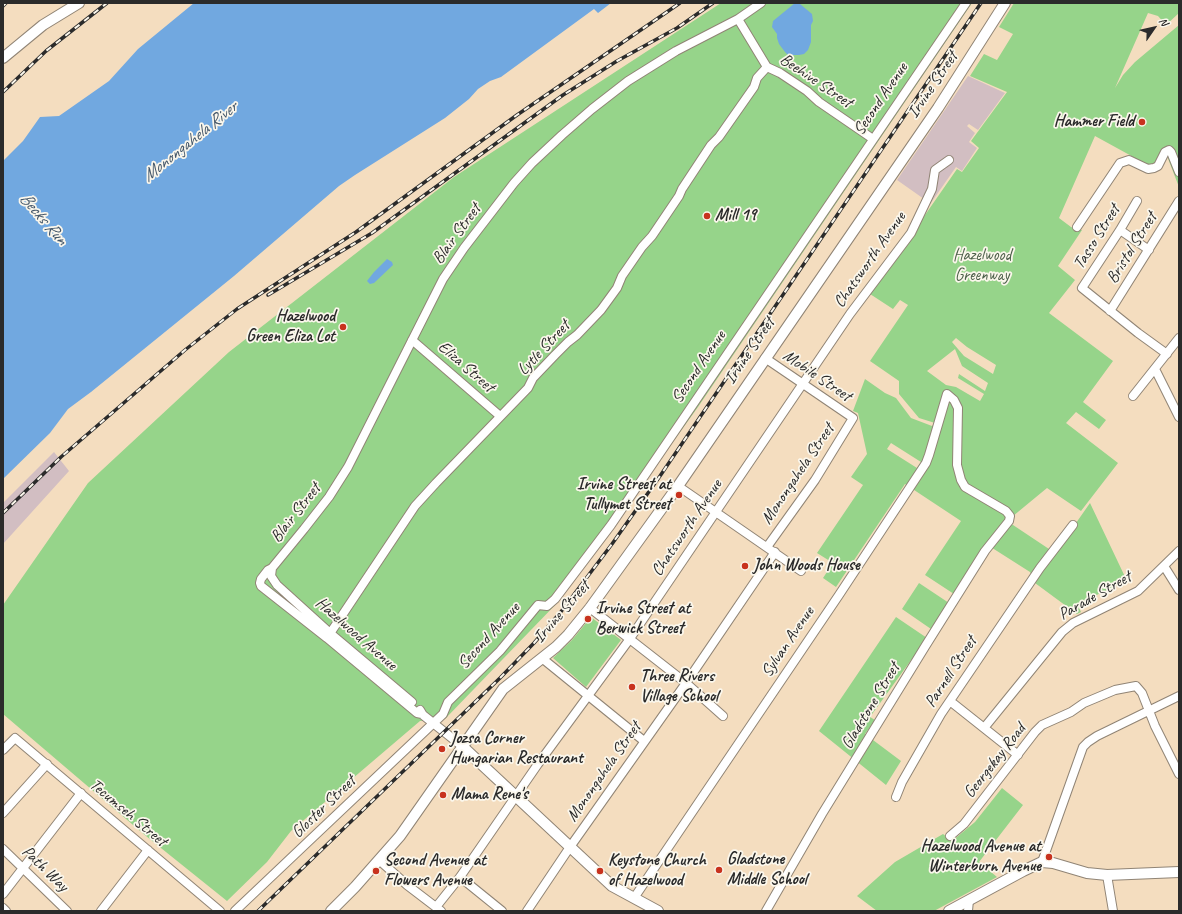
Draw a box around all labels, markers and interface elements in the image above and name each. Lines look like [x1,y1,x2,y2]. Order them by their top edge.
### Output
north arrow [1134,8,1174,48]
text: N [1156,15,1172,28]
street label: Irvine Street [903,48,963,122]
street label: Beehive Street [776,49,856,113]
street label: Second Avenue [849,59,913,139]
water label: Monongahela River [138,97,242,187]
place label: Hammer Field [1054,112,1134,132]
marker: Hammer Field [1137,117,1147,127]
water label: Becks Run [14,188,72,250]
street label: Blair Street [428,200,486,268]
street label: Tasso Street [1069,201,1125,273]
place label: Mill 19 [715,206,756,226]
street label: Chatsworth Avenue [829,208,911,312]
street label: Bristol Street [1102,209,1162,287]
marker: Mill 19 [702,211,712,221]
park label: Hazelwood Greenway [953,246,1011,286]
place label: Hazelwood Green Eliza Lot [246,307,335,347]
street label: Irvine Street [720,314,780,388]
street label: Lytle Street [513,316,575,380]
marker: Hazelwood Green Eliza Lot [338,322,348,332]
street label: Second Avenue [667,327,731,407]
street label: Eliza Street [434,337,498,397]
street label: Mobile Street [779,346,855,406]
street label: Monongahela Street [757,420,839,528]
place label: Irvine Street at Tullymet Street [577,475,671,515]
street label: Chatsworth Avenue [647,476,727,580]
street label: Blair Street [266,479,326,547]
marker: Irvine Street at Tullymet Street [674,490,684,500]
place label: John Woods House [753,556,860,576]
marker: John Woods House [740,561,750,571]
street label: Parade Street [1055,567,1135,625]
street label: Irvine Street [529,577,595,647]
street label: Hazelwood Avenue [311,593,401,675]
street label: Second Avenue [454,598,524,674]
place label: Irvine Street at Berwick Street [596,599,690,639]
street label: Sylvan Avenue [757,603,819,681]
marker: Irvine Street at Berwick Street [583,614,593,624]
street label: Parnell Street [920,633,982,711]
street label: Gladstone Street [837,659,905,753]
place label: Three Rivers Village School [640,667,718,707]
marker: Three Rivers Village School [627,682,637,692]
street label: Monongahela Street [562,718,646,826]
street label: Georgekay Road [960,720,1030,802]
place label: Jozsa Corner Hungarian Restaurant [450,729,583,769]
marker: Jozsa Corner Hungarian Restaurant [437,744,447,754]
street label: Gloster Street [288,771,360,843]
street label: Tecumseh Street [85,775,171,851]
place label: Mama Rene's [451,785,528,805]
marker: Mama Rene's [438,790,448,800]
place label: Hazelwood Avenue at Winterburn Avenue [921,837,1041,877]
street label: Path Way [17,842,73,896]
place label: Gladstone Middle School [727,850,807,890]
place label: Second Avenue at Flowers Avenue [384,851,486,891]
place label: Keystone Church of Hazelwood [608,851,706,891]
marker: Hazelwood Avenue at Winterburn Avenue [1044,852,1054,862]
marker: Gladstone Middle School [714,865,724,875]
marker: Second Avenue at Flowers Avenue [371,866,381,876]
marker: Keystone Church of Hazelwood [595,866,605,876]

